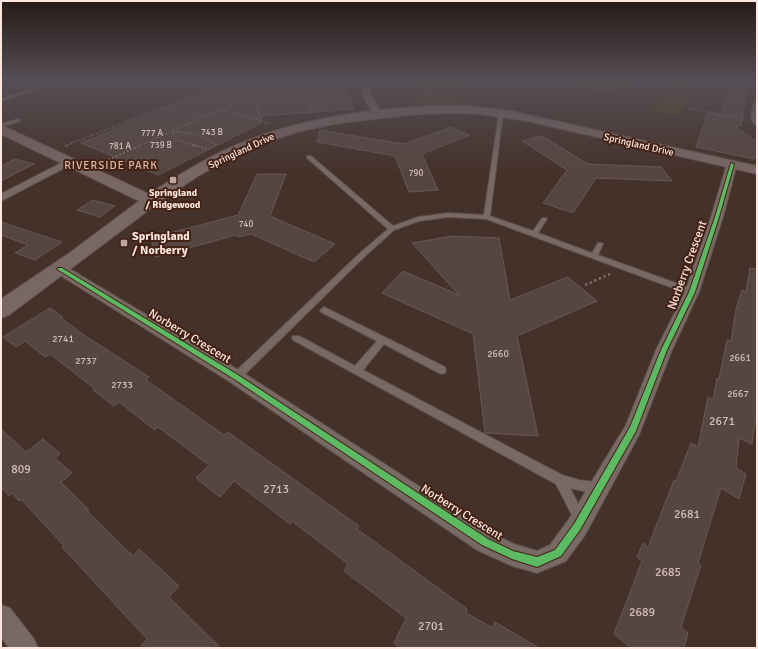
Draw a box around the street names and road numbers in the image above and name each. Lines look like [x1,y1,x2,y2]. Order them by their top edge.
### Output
street label: Springland Drive [206,130,276,171]
street label: Springland Drive [603,131,675,159]
street label: Norberry Crescent [664,219,711,312]
street label: Norberry Crescent [146,306,234,367]
street label: Norberry Crescent [418,481,505,544]

